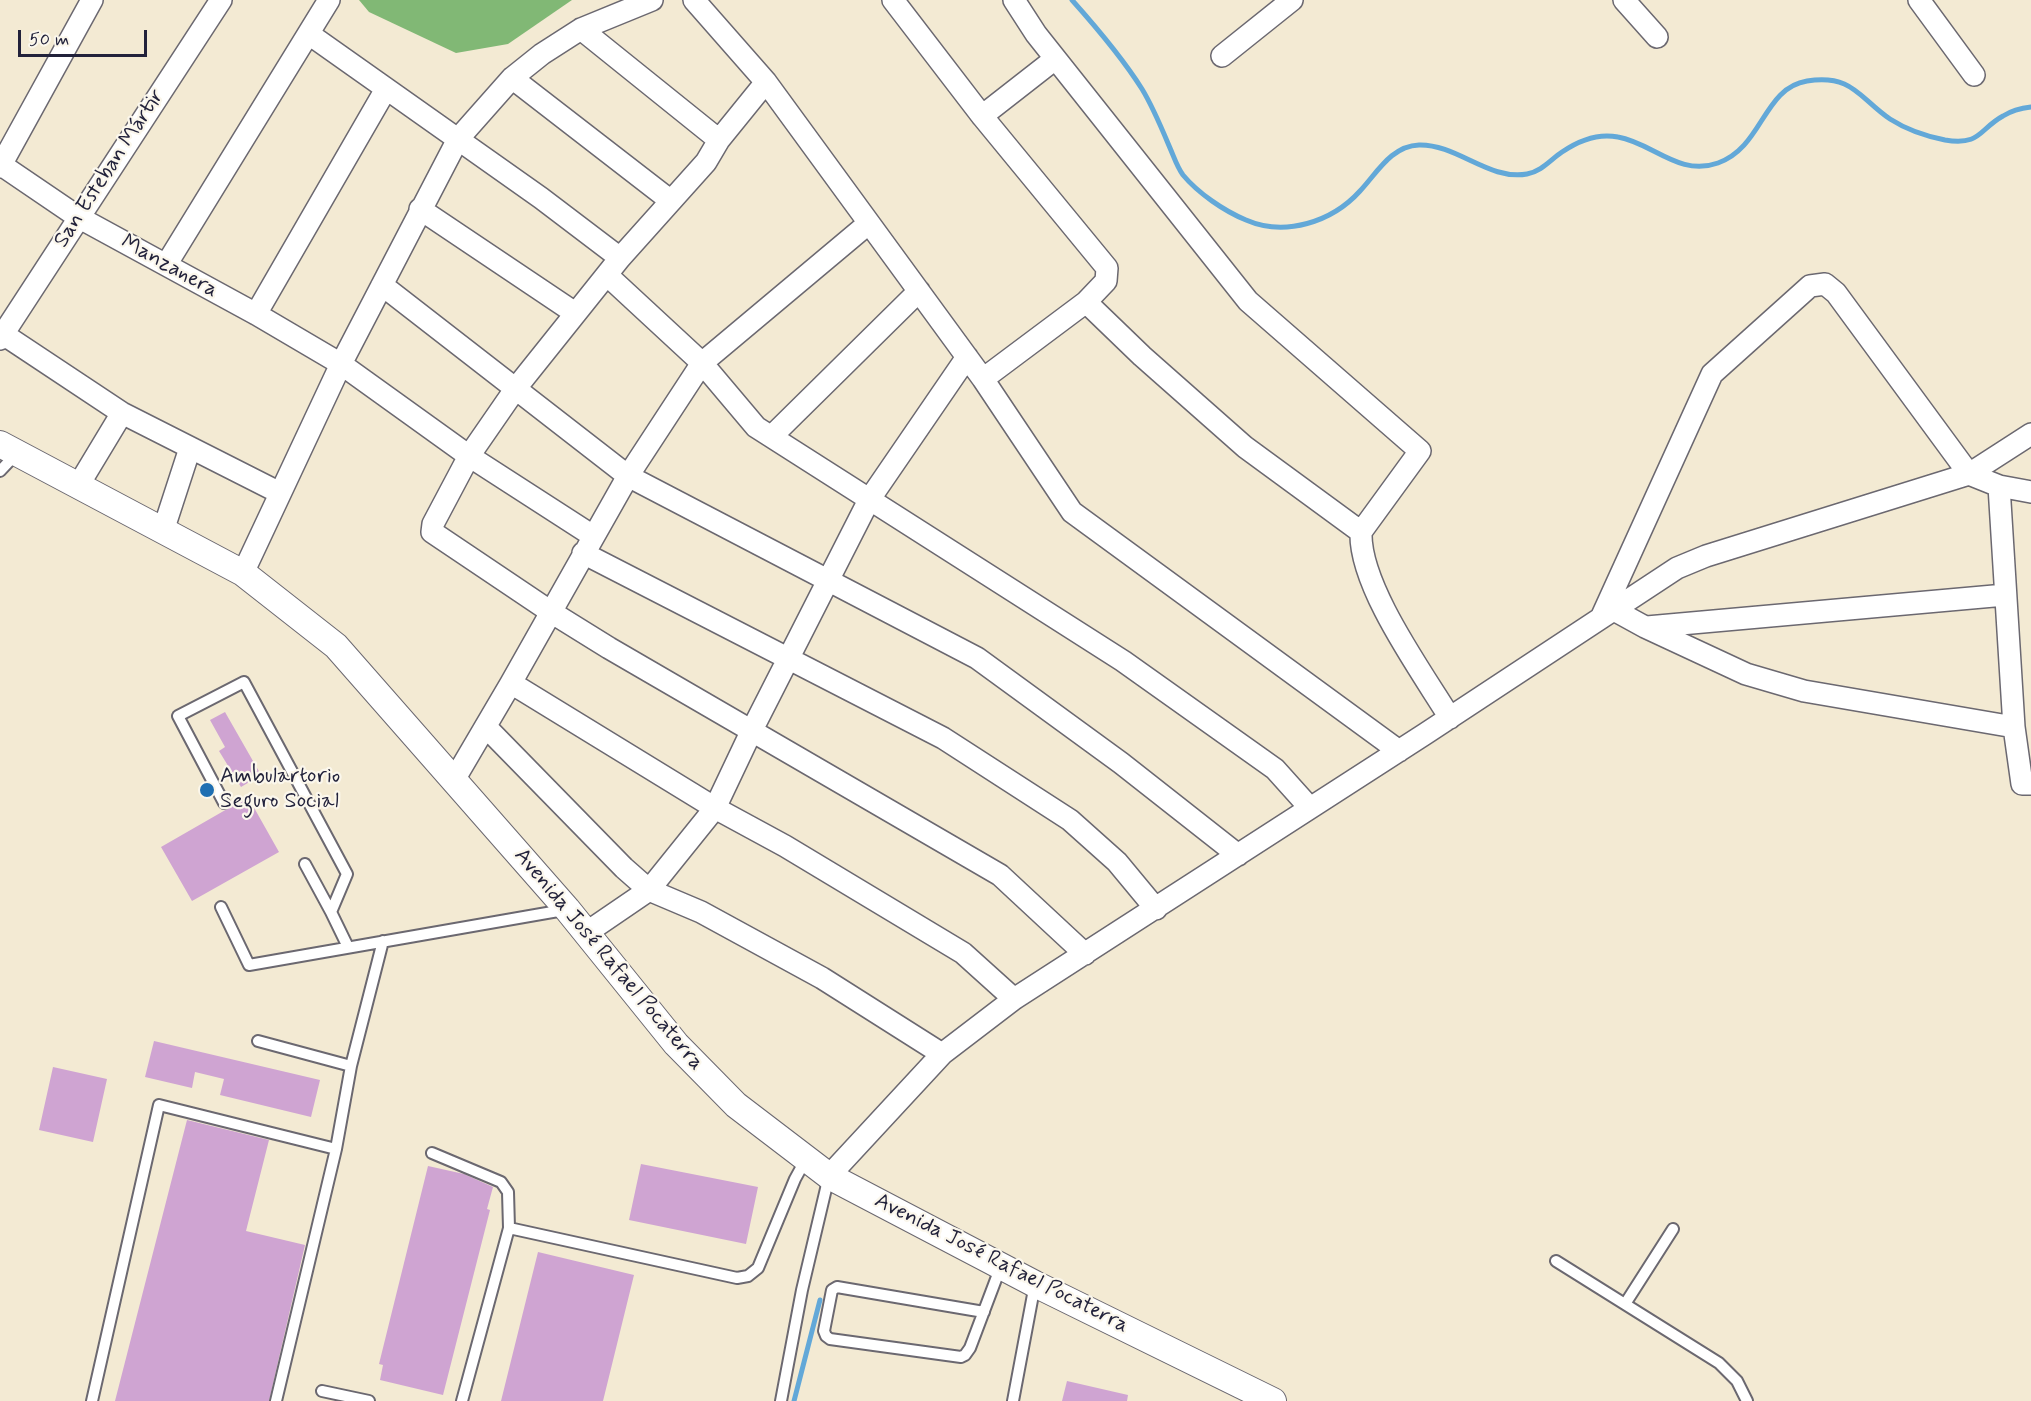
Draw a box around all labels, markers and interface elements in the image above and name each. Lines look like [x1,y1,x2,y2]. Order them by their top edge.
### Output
scale bar [21,18,150,56]
text: 50 m [29,28,69,52]
street label: San Esteban Mártir [49,85,171,253]
street label: Manzanera [116,230,222,304]
place label: Ambulartorio Seguro Social [220,764,340,816]
marker: Ambulartorio Seguro Social [198,781,216,799]
street label: Avenida José Rafael Pocaterra [507,844,709,1076]
street label: Avenida José Rafael Pocaterra [870,1188,1132,1340]

